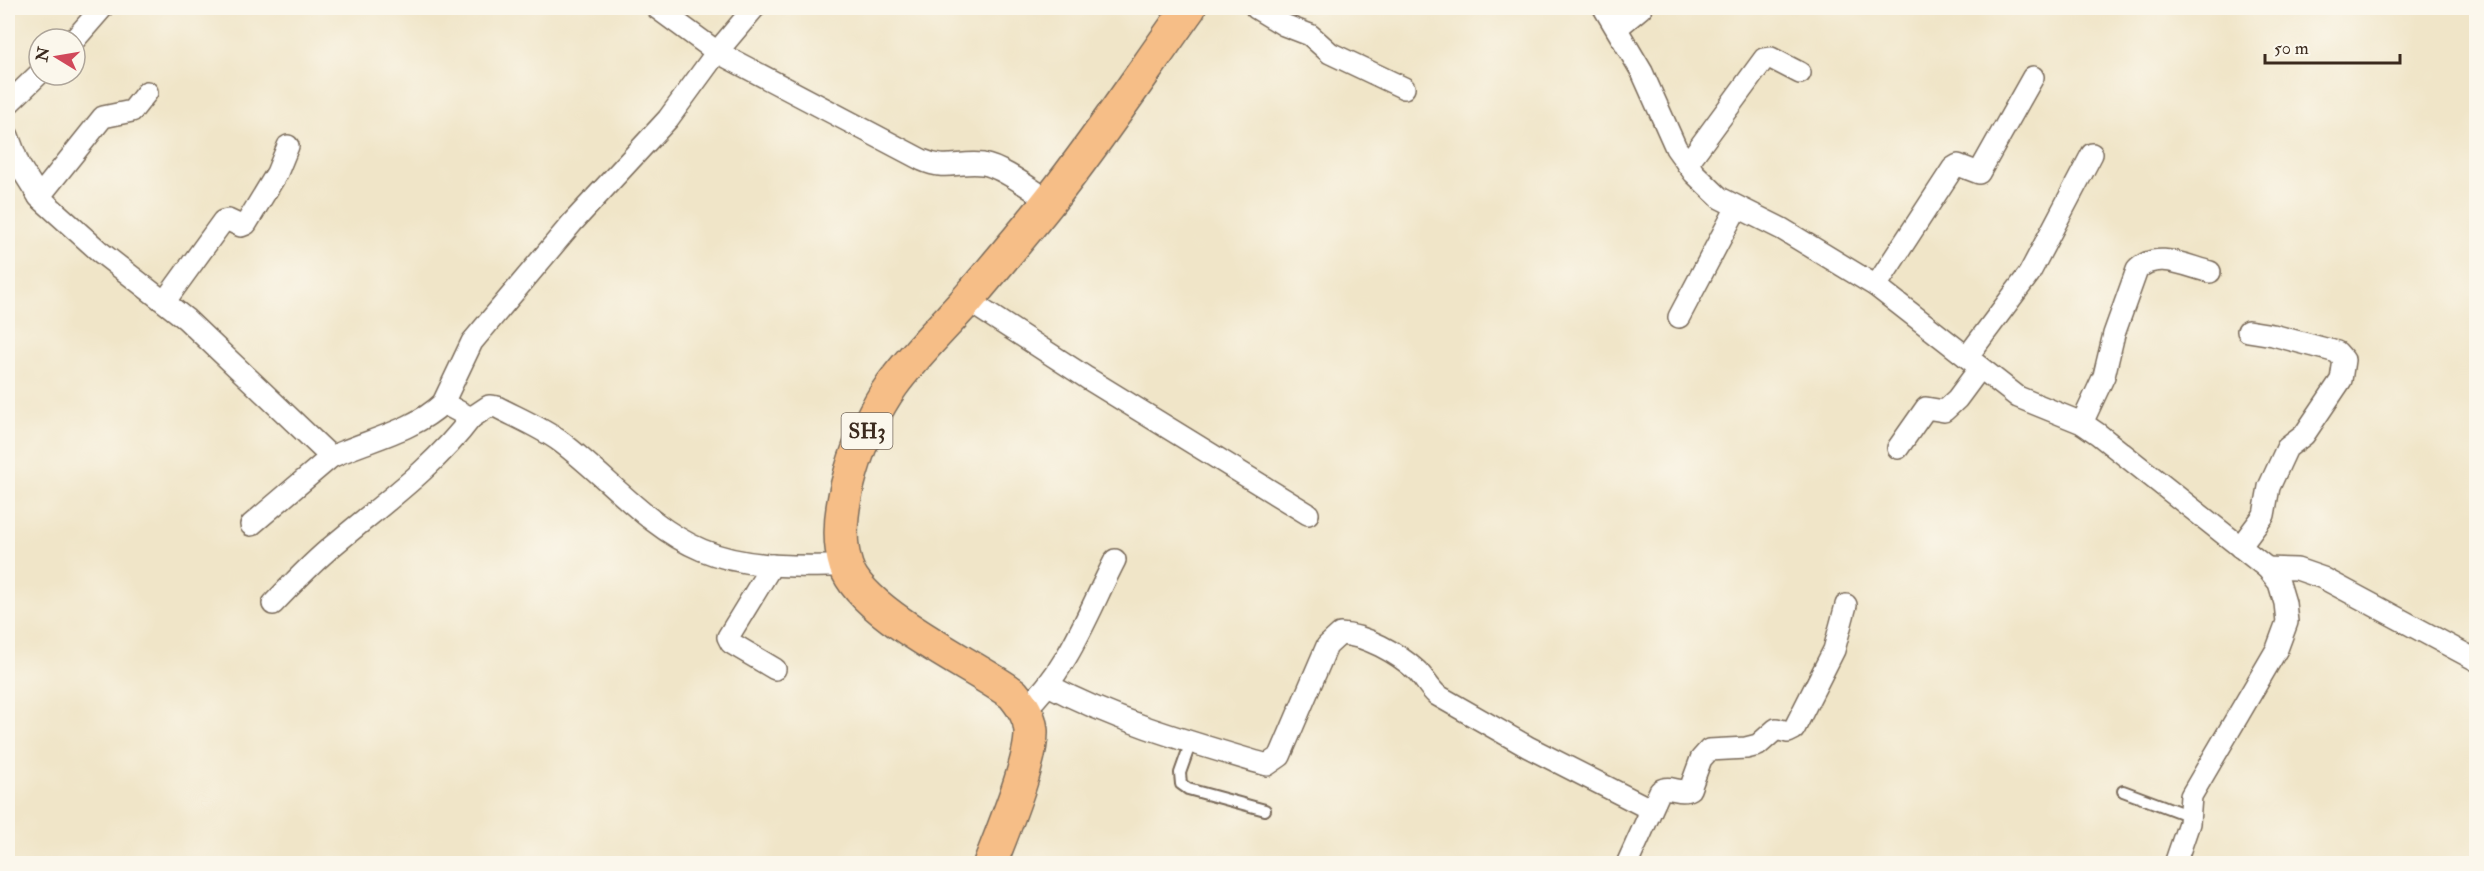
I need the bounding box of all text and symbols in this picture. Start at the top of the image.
north arrow [27,27,87,87]
scale bar [2265,27,2400,65]
text: 50 m [2274,37,2309,60]
text: N [32,45,55,64]
road number: SH3 [842,413,892,449]

